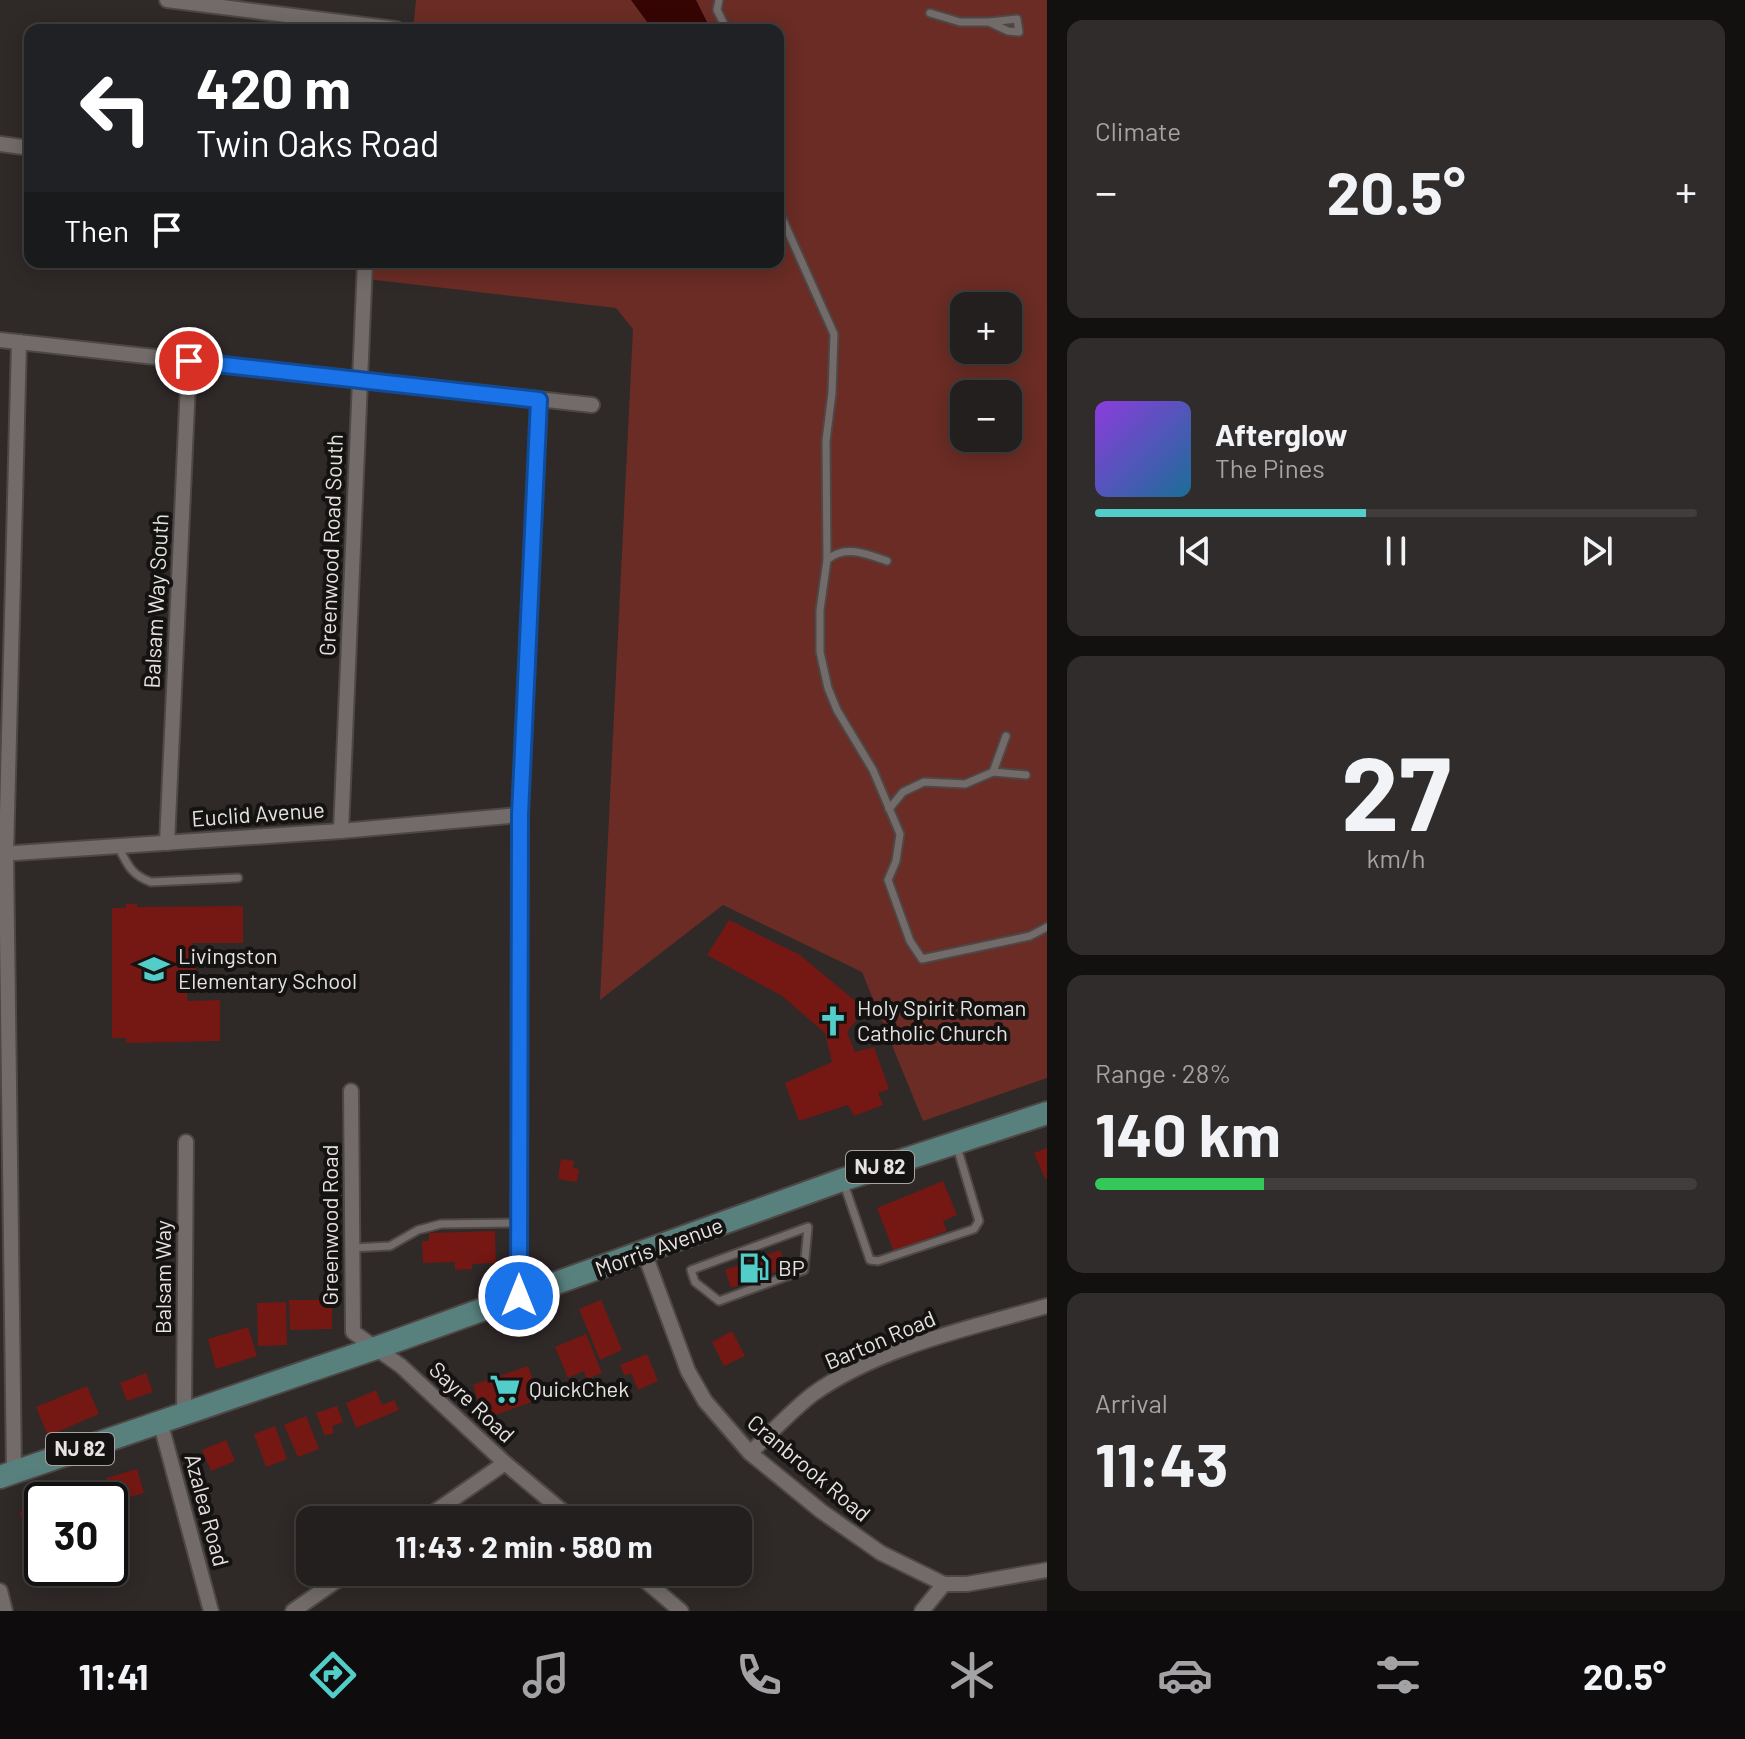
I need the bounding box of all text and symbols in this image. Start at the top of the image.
text: 420 m [196,53,351,120]
icon: left [64,56,168,160]
text: Climate [1095,115,1181,146]
text: Twin Oaks Road [196,121,440,164]
text: 20.5° [1327,155,1465,227]
text: − [1095,164,1117,217]
text: + [1675,164,1697,217]
icon: arrive [145,208,189,252]
text: Then [64,212,129,248]
map controls [950,292,1022,452]
button: + [950,292,1022,364]
pin [155,327,223,395]
icon: arrive [167,339,211,383]
button: − [950,380,1022,452]
text: Afterglow [1215,416,1348,452]
street label: Greenwood Road South [313,434,347,656]
text: The Pines [1215,452,1325,483]
street label: Balsam Way South [137,513,173,689]
icon: previous [1173,529,1217,573]
icon: pause [1374,529,1418,573]
icon: next [1575,529,1619,573]
text: 27 [1341,727,1451,852]
street label: Euclid Avenue [190,795,325,831]
text: km/h [1367,842,1425,873]
place label: Livingston Elementary School [178,942,357,993]
school or university icon: Livingston Elementary School [137,952,171,986]
place label: Holy Spirit Roman Catholic Church [857,994,1026,1045]
church icon: Holy Spirit Roman Catholic Church [816,1004,850,1038]
text: Range · 28% [1095,1057,1231,1088]
text: 140 km [1095,1097,1281,1169]
street label: Greenwood Road [316,1144,342,1306]
road number: NJ 82 [846,1151,914,1183]
street label: Morris Avenue [591,1211,726,1281]
street label: Balsam Way [149,1220,175,1334]
fuel station icon: BP [737,1251,771,1285]
position arrow [477,1254,561,1338]
place label: BP [778,1254,805,1280]
street label: Barton Road [820,1304,939,1374]
street label: Sayre Road [425,1355,521,1447]
supermarket icon: QuickChek [488,1372,522,1406]
place label: QuickChek [529,1375,629,1401]
text: Arrival [1095,1387,1168,1418]
street label: Cranbrook Road [743,1408,876,1526]
text: 11:43 [1095,1427,1228,1499]
road number: NJ 82 [46,1433,114,1465]
street label: Azalea Road [180,1451,235,1569]
speed limit sign: 30 [24,1482,128,1586]
text: 11:43 · 2 min · 580 m [395,1528,653,1564]
icon: directions [305,1647,361,1703]
icon: music [518,1647,574,1703]
icon: phone [731,1647,787,1703]
icon: climate [944,1647,1000,1703]
icon: car [1157,1647,1213,1703]
icon: filters [1370,1647,1426,1703]
text: 11:41 [78,1654,148,1697]
text: 20.5° [1583,1654,1666,1697]

